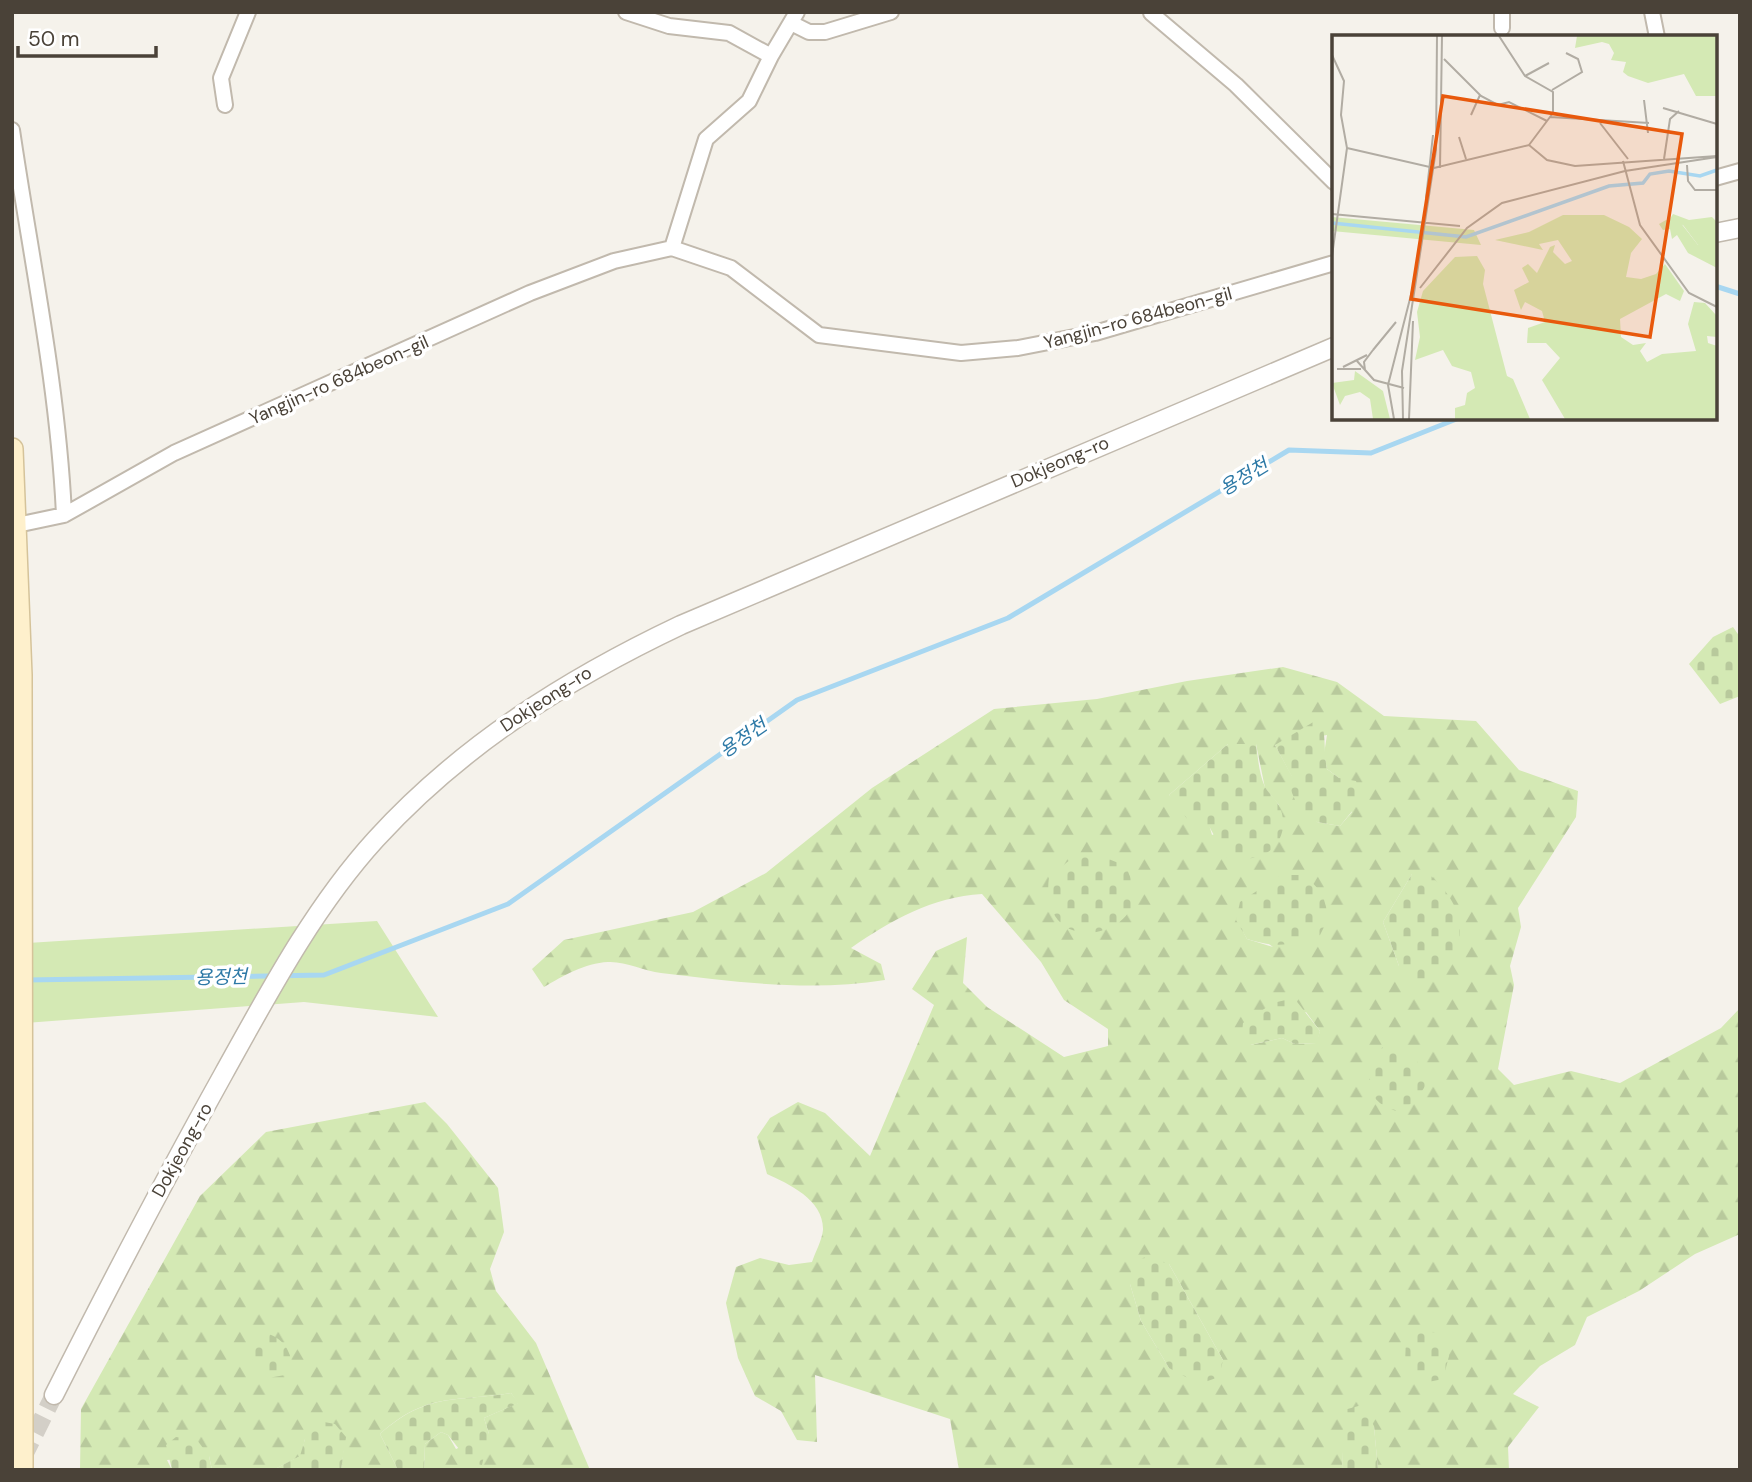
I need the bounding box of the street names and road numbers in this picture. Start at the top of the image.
street label: Yangjin-ro 684beon-gil [1041,281,1235,355]
street label: Yangjin-ro 684beon-gil [246,330,432,430]
street label: Dokjeong-ro [1007,431,1113,493]
street label: Dokjeong-ro [496,660,596,738]
street label: Dokjeong-ro [146,1098,218,1202]

